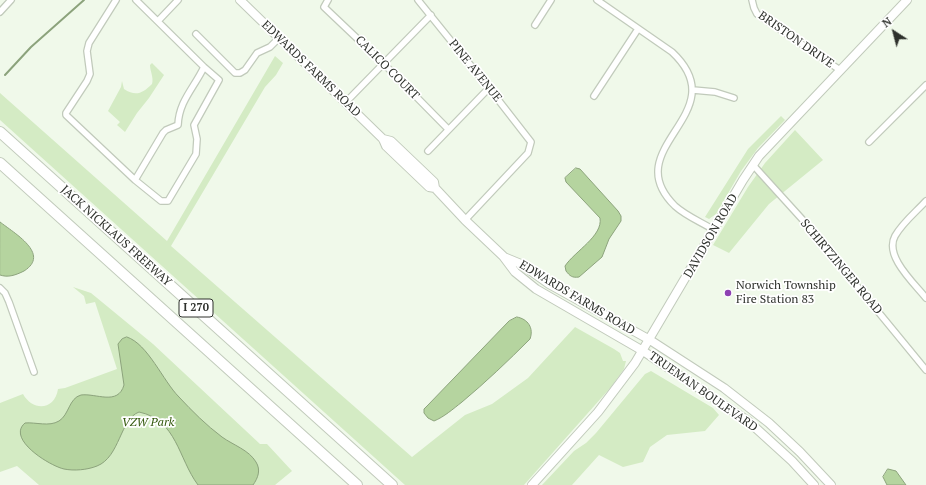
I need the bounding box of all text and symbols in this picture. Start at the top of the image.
street label: BRISTON DRIVE [755,9,837,71]
north arrow [874,12,914,52]
text: N [879,14,894,30]
street label: EDWARDS FARMS ROAD [258,18,364,120]
street label: CALICO COURT [352,33,422,103]
street label: PINE AVENUE [445,37,505,105]
street label: JACK NICKLAUS FREEWAY [58,183,174,289]
street label: DAVIDSON ROAD [681,191,741,281]
street label: SCHIRTZINGER ROAD [797,217,885,317]
street label: EDWARDS FARMS ROAD [517,258,637,338]
place label: Norwich Township Fire Station 83 [736,279,836,307]
marker: Norwich Township Fire Station 83 [723,288,733,298]
road number: I 270 [179,299,213,317]
street label: TRUEMAN BOULEVARD [646,349,760,435]
park label: VZW Park [122,416,174,430]

